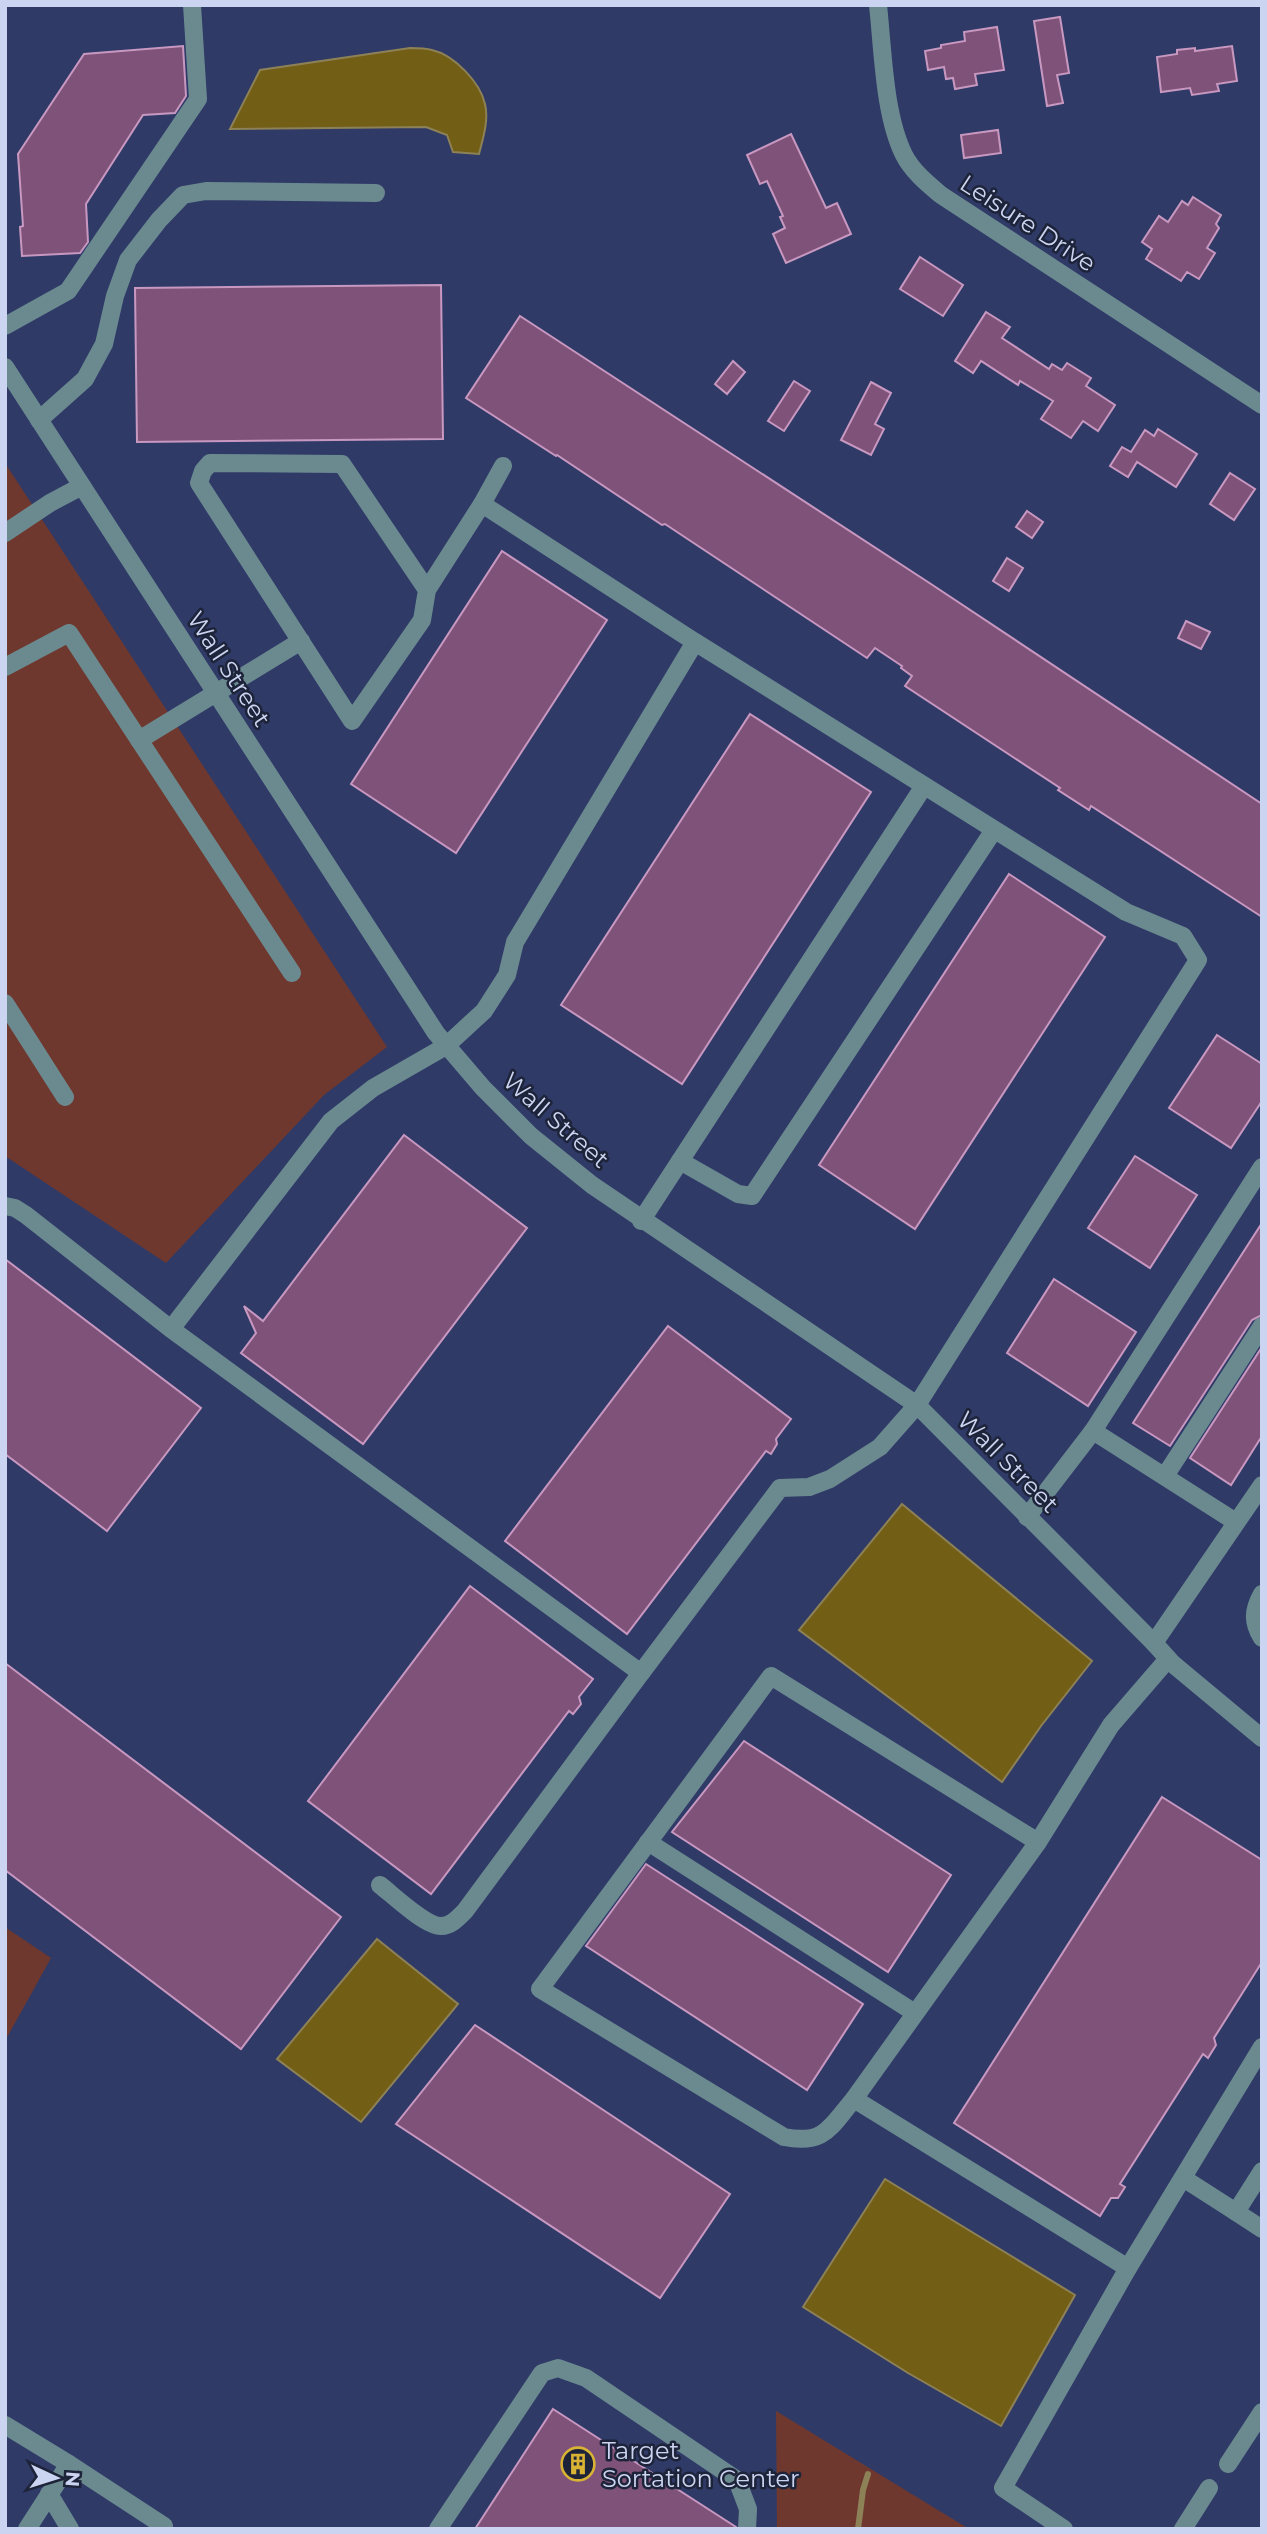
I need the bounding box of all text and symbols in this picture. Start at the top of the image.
street label: Leisure Drive [955,168,1101,278]
street label: Wall Street [181,606,277,732]
street label: Wall Street [497,1066,615,1174]
street label: Wall Street [951,1405,1065,1519]
place label: Target Sortation Center [602,2436,800,2493]
north arrow [21,2443,91,2513]
building icon: Target Sortation Center [559,2445,597,2483]
text: N [60,2471,84,2488]

